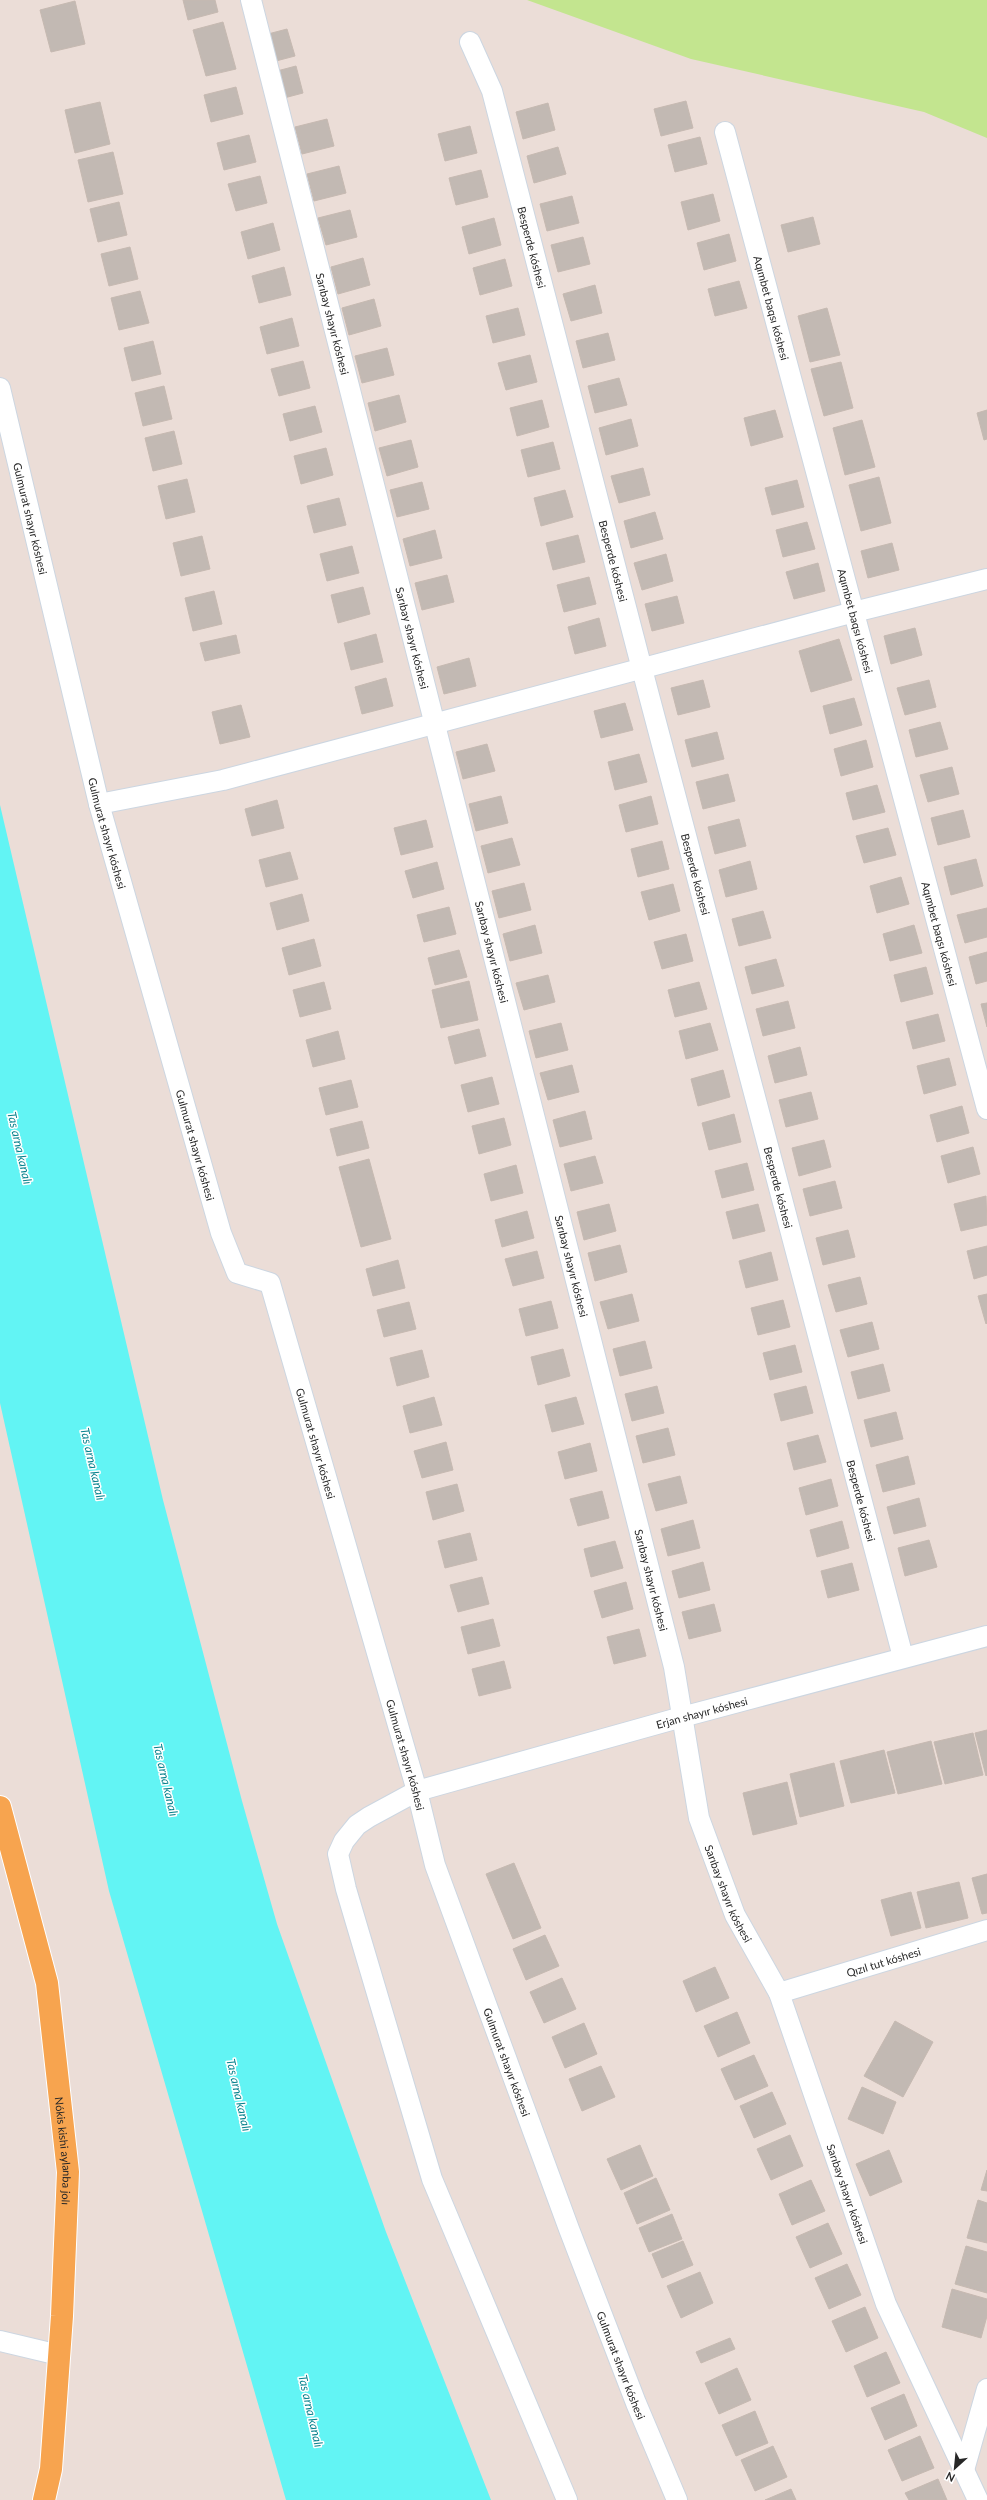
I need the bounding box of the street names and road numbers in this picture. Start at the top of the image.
street label: Besperde kóshesi [516,205,549,290]
street label: Aqımbet baqsı kóshesi [752,254,792,362]
street label: Sarıbay shayır kóshesi [314,271,352,376]
street label: Gulmurat shayır kóshesi [11,461,51,576]
street label: Besperde kóshesi [597,519,631,603]
street label: Aqımbet baqsı kóshesi [836,567,876,675]
street label: Sarıbay shayır kóshesi [394,585,432,690]
street label: Gulmurat shayır kóshesi [86,776,129,891]
street label: Besperde kóshesi [679,832,713,917]
street label: Aqımbet baqsı kóshesi [920,880,960,988]
street label: Sarıbay shayır kóshesi [473,900,512,1004]
street label: Gulmurat shayır kóshesi [174,1088,218,1202]
street label: Besperde kóshesi [762,1145,796,1230]
street label: Sarıbay shayır kóshesi [553,1214,591,1319]
street label: Gulmurat shayır kóshesi [294,1386,339,1501]
street label: Besperde kóshesi [845,1458,879,1543]
street label: Sarıbay shayır kóshesi [633,1528,671,1633]
street label: Erjan shayır kóshesi [654,1693,749,1730]
street label: Gulmurat shayır kóshesi [384,1697,428,1812]
street label: Sarıbay shayır kóshesi [703,1843,756,1945]
street label: Qızıl tut kóshesi [845,1944,922,1979]
street label: Gulmurat shayır kóshesi [482,2006,534,2118]
street label: Nókis kishi aylanba jolı [53,2096,75,2205]
street label: Sarıbay shayır kóshesi [825,2142,871,2245]
street label: Gulmurat shayır kóshesi [595,2309,649,2421]

